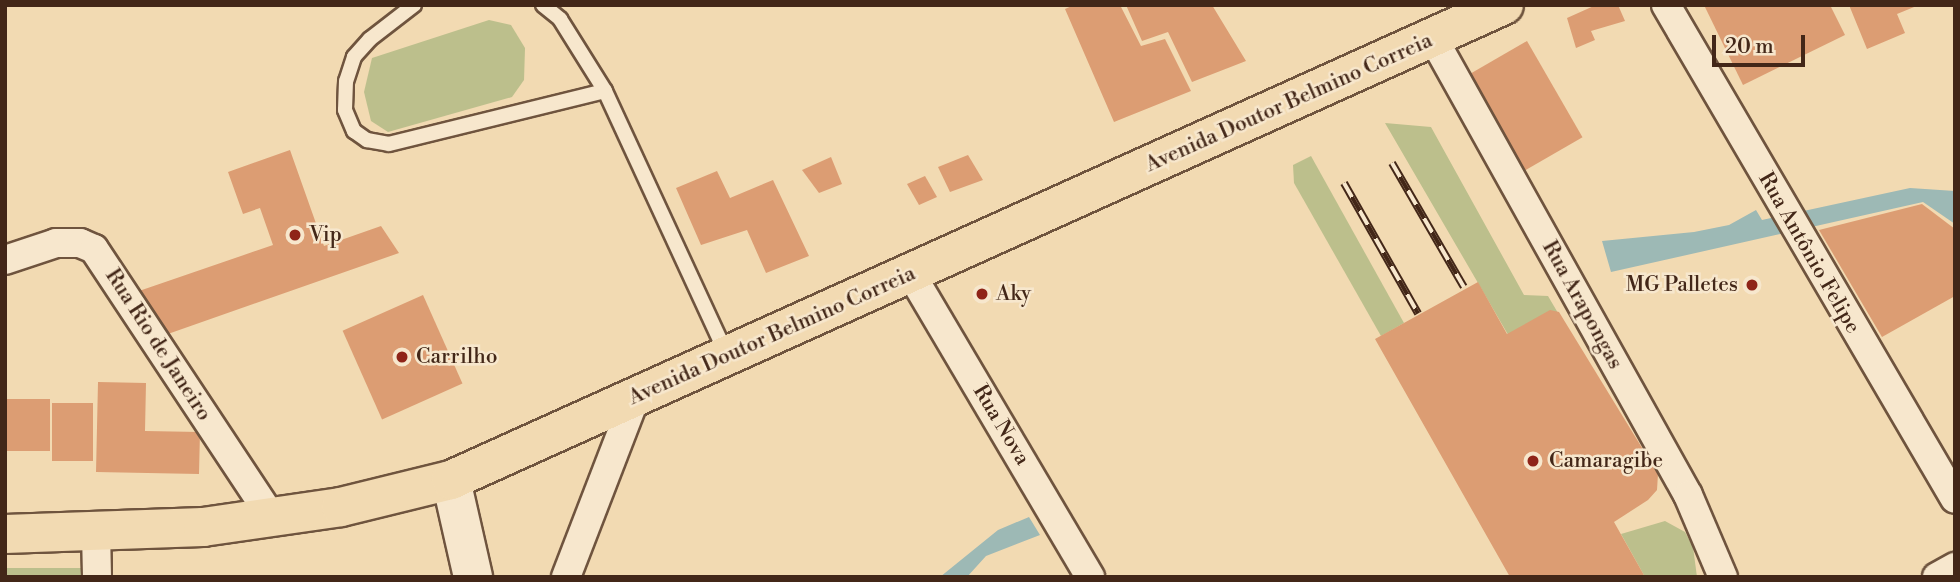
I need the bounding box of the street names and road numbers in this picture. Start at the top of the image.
street label: Avenida Doutor Belmino Correia [1142,28,1436,178]
street label: Rua Antônio Felipe [1753,168,1865,338]
street label: Rua Arapongas [1536,237,1628,373]
street label: Avenida Doutor Belmino Correia [625,261,919,411]
street label: Rua Rio de Janeiro [99,264,217,426]
street label: Rua Nova [967,380,1035,470]

